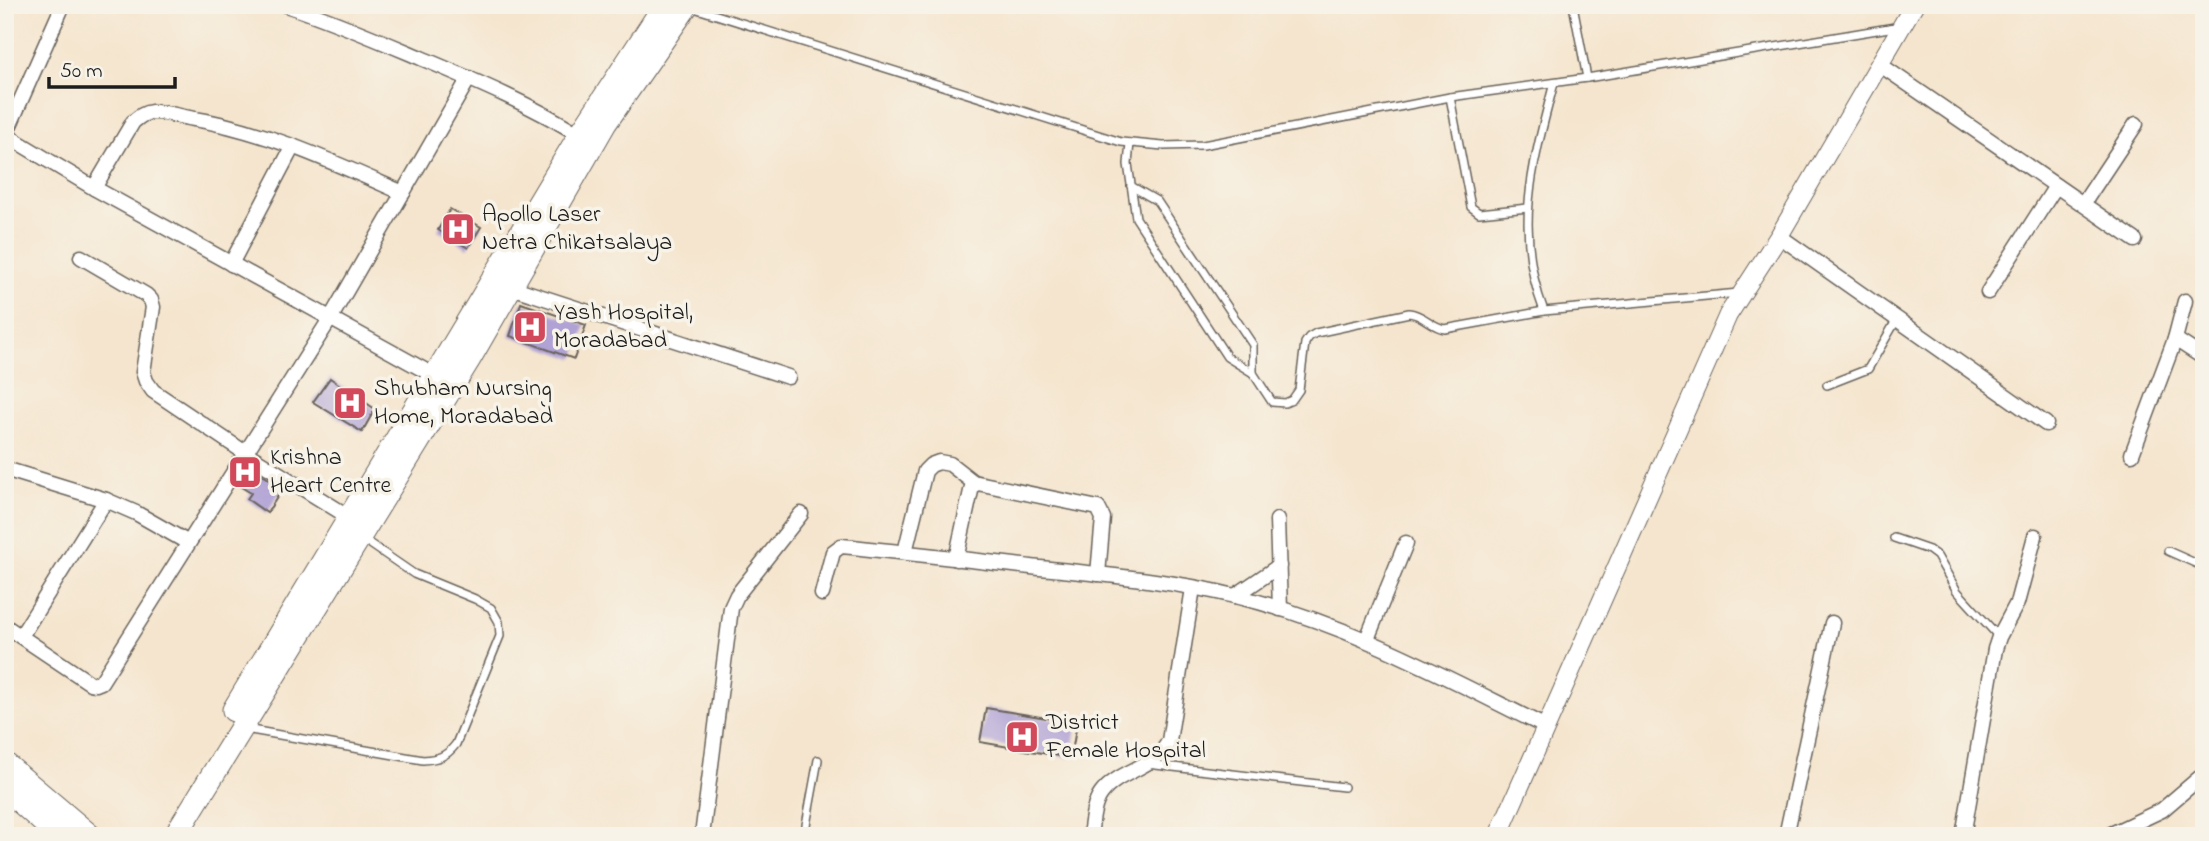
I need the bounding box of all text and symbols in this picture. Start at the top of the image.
scale bar [49,46,175,90]
text: 50 m [60,57,103,87]
place label: Apollo Laser Netra Chikatsalaya [482,198,672,262]
hospital icon: Apollo Laser Netra Chikatsalaya [439,210,477,248]
place label: Yash Hospital, Moradabad [554,296,693,359]
hospital icon: Yash Hospital, Moradabad [511,308,549,346]
place label: Shubham Nursing Home, Moradabad [374,372,553,435]
hospital icon: Shubham Nursing Home, Moradabad [331,384,369,422]
place label: Krishna Heart Centre [270,441,391,504]
hospital icon: Krishna Heart Centre [226,453,264,491]
place label: District Female Hospital [1045,706,1206,769]
hospital icon: District Female Hospital [1003,718,1041,756]

